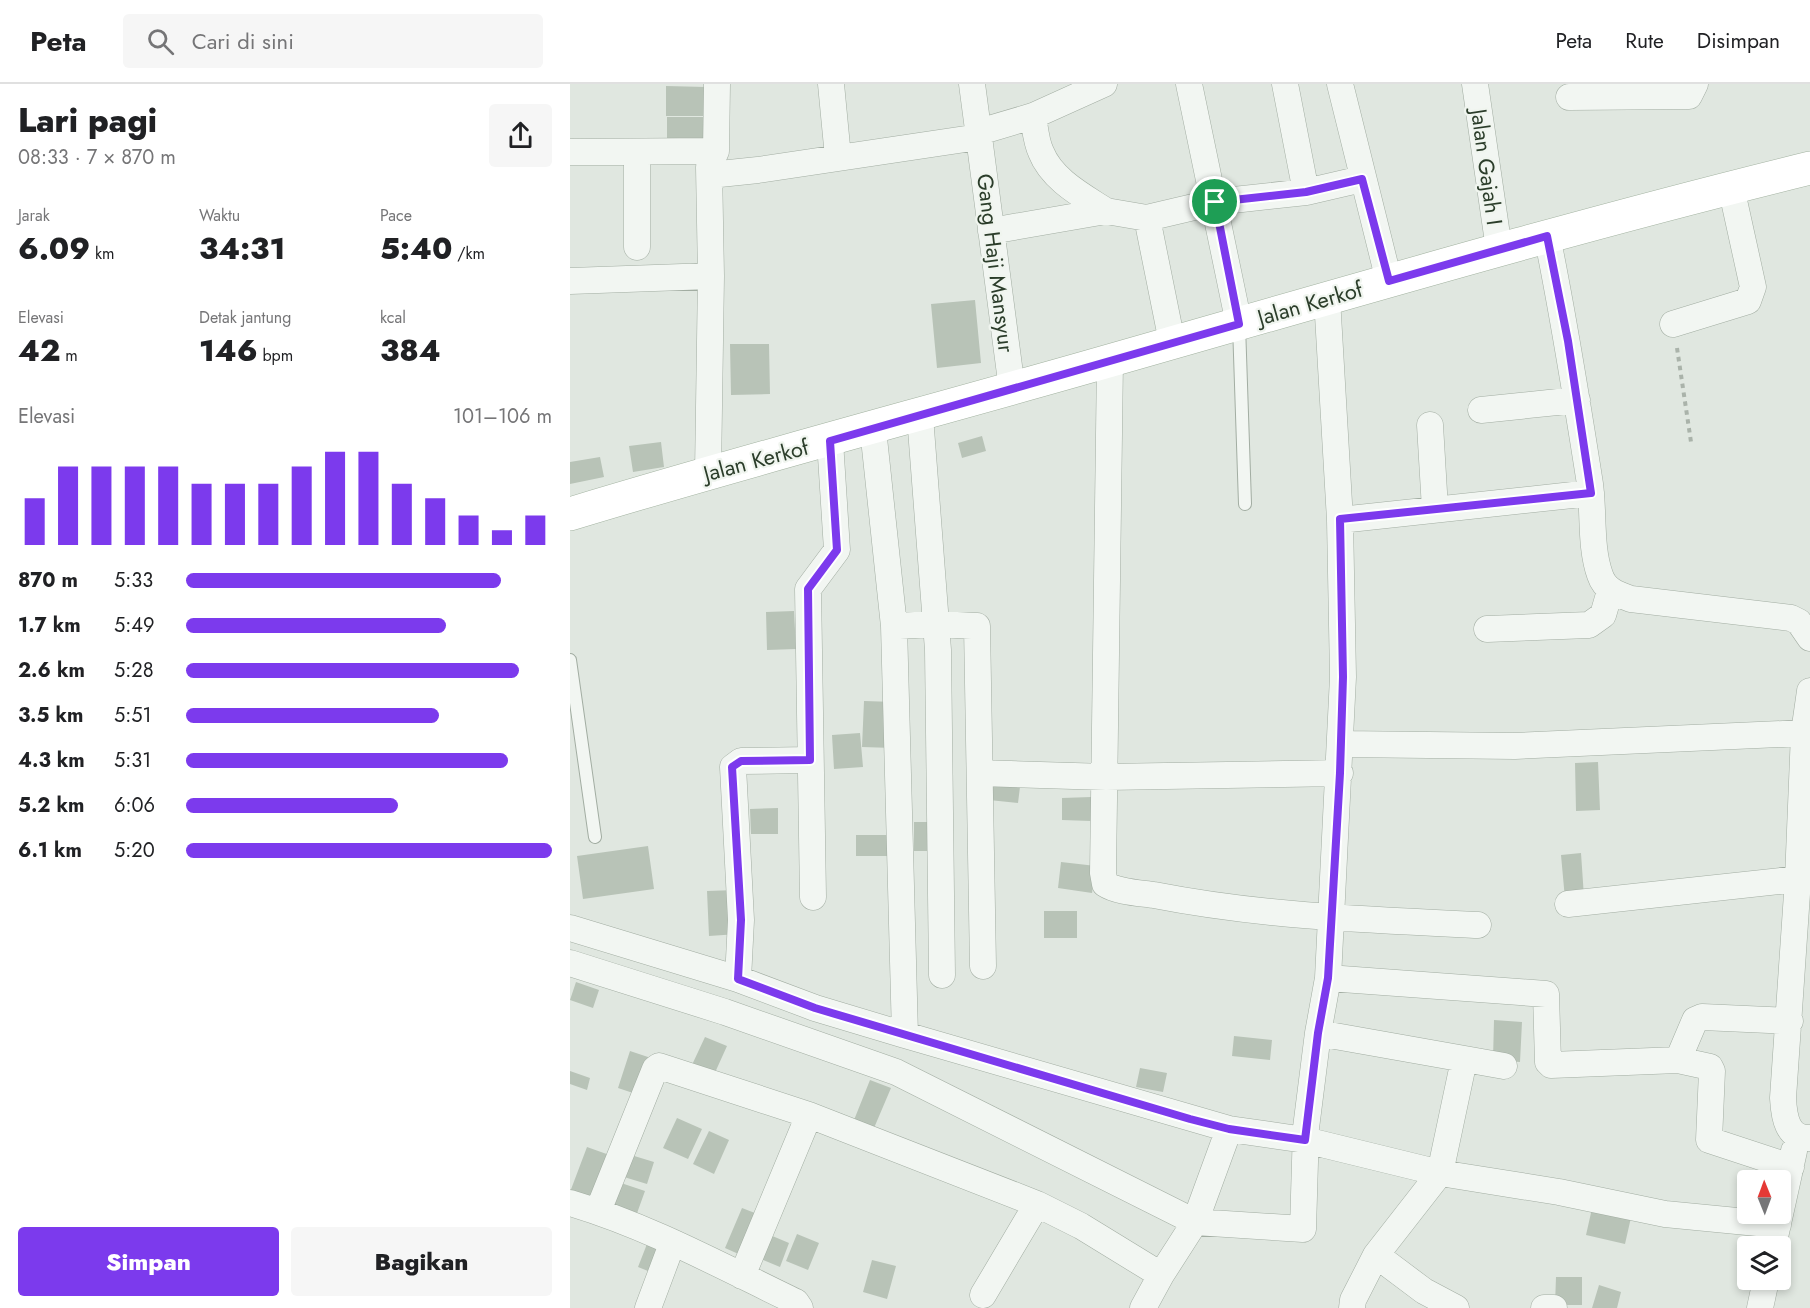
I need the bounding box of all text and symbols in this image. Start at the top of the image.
search box [123,14,543,68]
text: Peta [30,21,87,62]
icon: search [144,25,177,58]
text: Cari di sini [192,25,294,57]
text: Peta [1555,26,1592,56]
text: Rute [1625,26,1664,56]
text: Disimpan [1697,26,1780,56]
text: Lari pagi [18,97,157,144]
button: share [489,104,552,167]
street label: Jalan Gajah I [1463,104,1511,227]
text: 08:33 · 7 × 870 m [18,143,176,172]
street label: Gang Haji Mansyur [969,172,1023,355]
pin [1189,176,1240,227]
icon: arrive [1198,185,1231,218]
text: Jarak [18,204,50,227]
text: Waktu [199,204,240,227]
text: Pace [380,204,412,227]
text: 6.09 [18,227,90,270]
text: 34:31 [199,227,285,270]
text: 5:40 [380,227,452,270]
text: km [90,242,114,265]
text: /km [452,242,485,265]
street label: Jalan Kerkof [1251,273,1367,334]
text: Elevasi [18,306,64,329]
text: Detak jantung [199,306,291,329]
text: kcal [380,306,406,329]
text: 42 [18,329,60,372]
text: 146 [199,329,258,372]
text: 384 [380,329,441,372]
text: m [60,344,78,367]
text: bpm [258,344,293,367]
text: Elevasi [18,402,75,431]
text: 101–106 m [453,402,552,431]
street label: Jalan Kerkof [697,430,813,490]
text: 870 m [18,566,78,595]
text: 5:33 [114,566,153,595]
text: 1.7 km [18,611,81,640]
text: 5:49 [114,611,154,640]
text: 2.6 km [18,656,85,685]
text: 5:28 [114,656,154,685]
text: 3.5 km [18,701,83,730]
text: 5:51 [114,701,152,730]
text: 4.3 km [18,746,85,775]
text: 5:31 [114,746,151,775]
text: 5.2 km [18,791,84,820]
text: 6:06 [114,791,155,820]
text: 6.1 km [18,836,82,865]
text: 5:20 [114,836,155,865]
north arrow [1737,1170,1791,1224]
map controls [1737,1170,1791,1290]
button: Simpan [18,1227,279,1296]
button: Bagikan [291,1227,552,1296]
button: layers [1737,1236,1791,1290]

